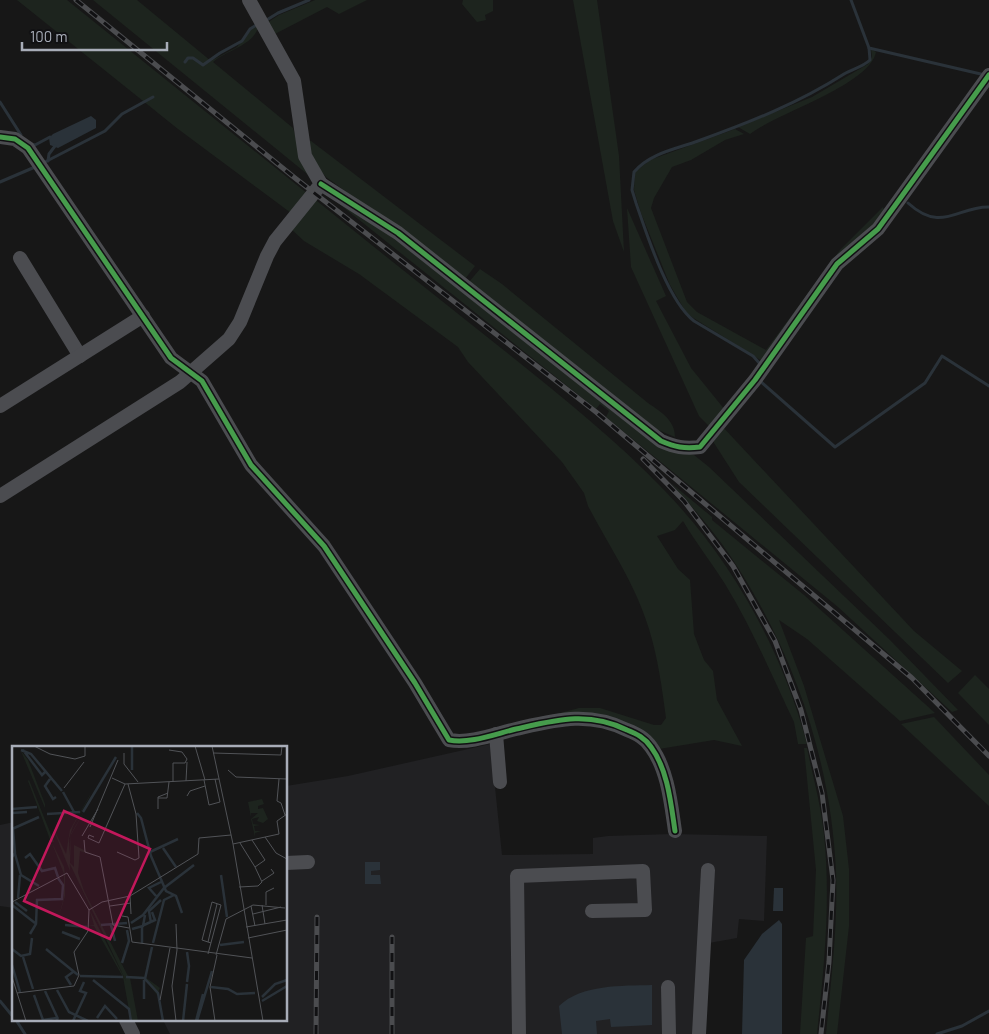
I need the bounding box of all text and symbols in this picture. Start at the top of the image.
scale bar [22,20,168,52]
text: 100 m [30,27,68,45]
inset map [12,746,288,1022]

